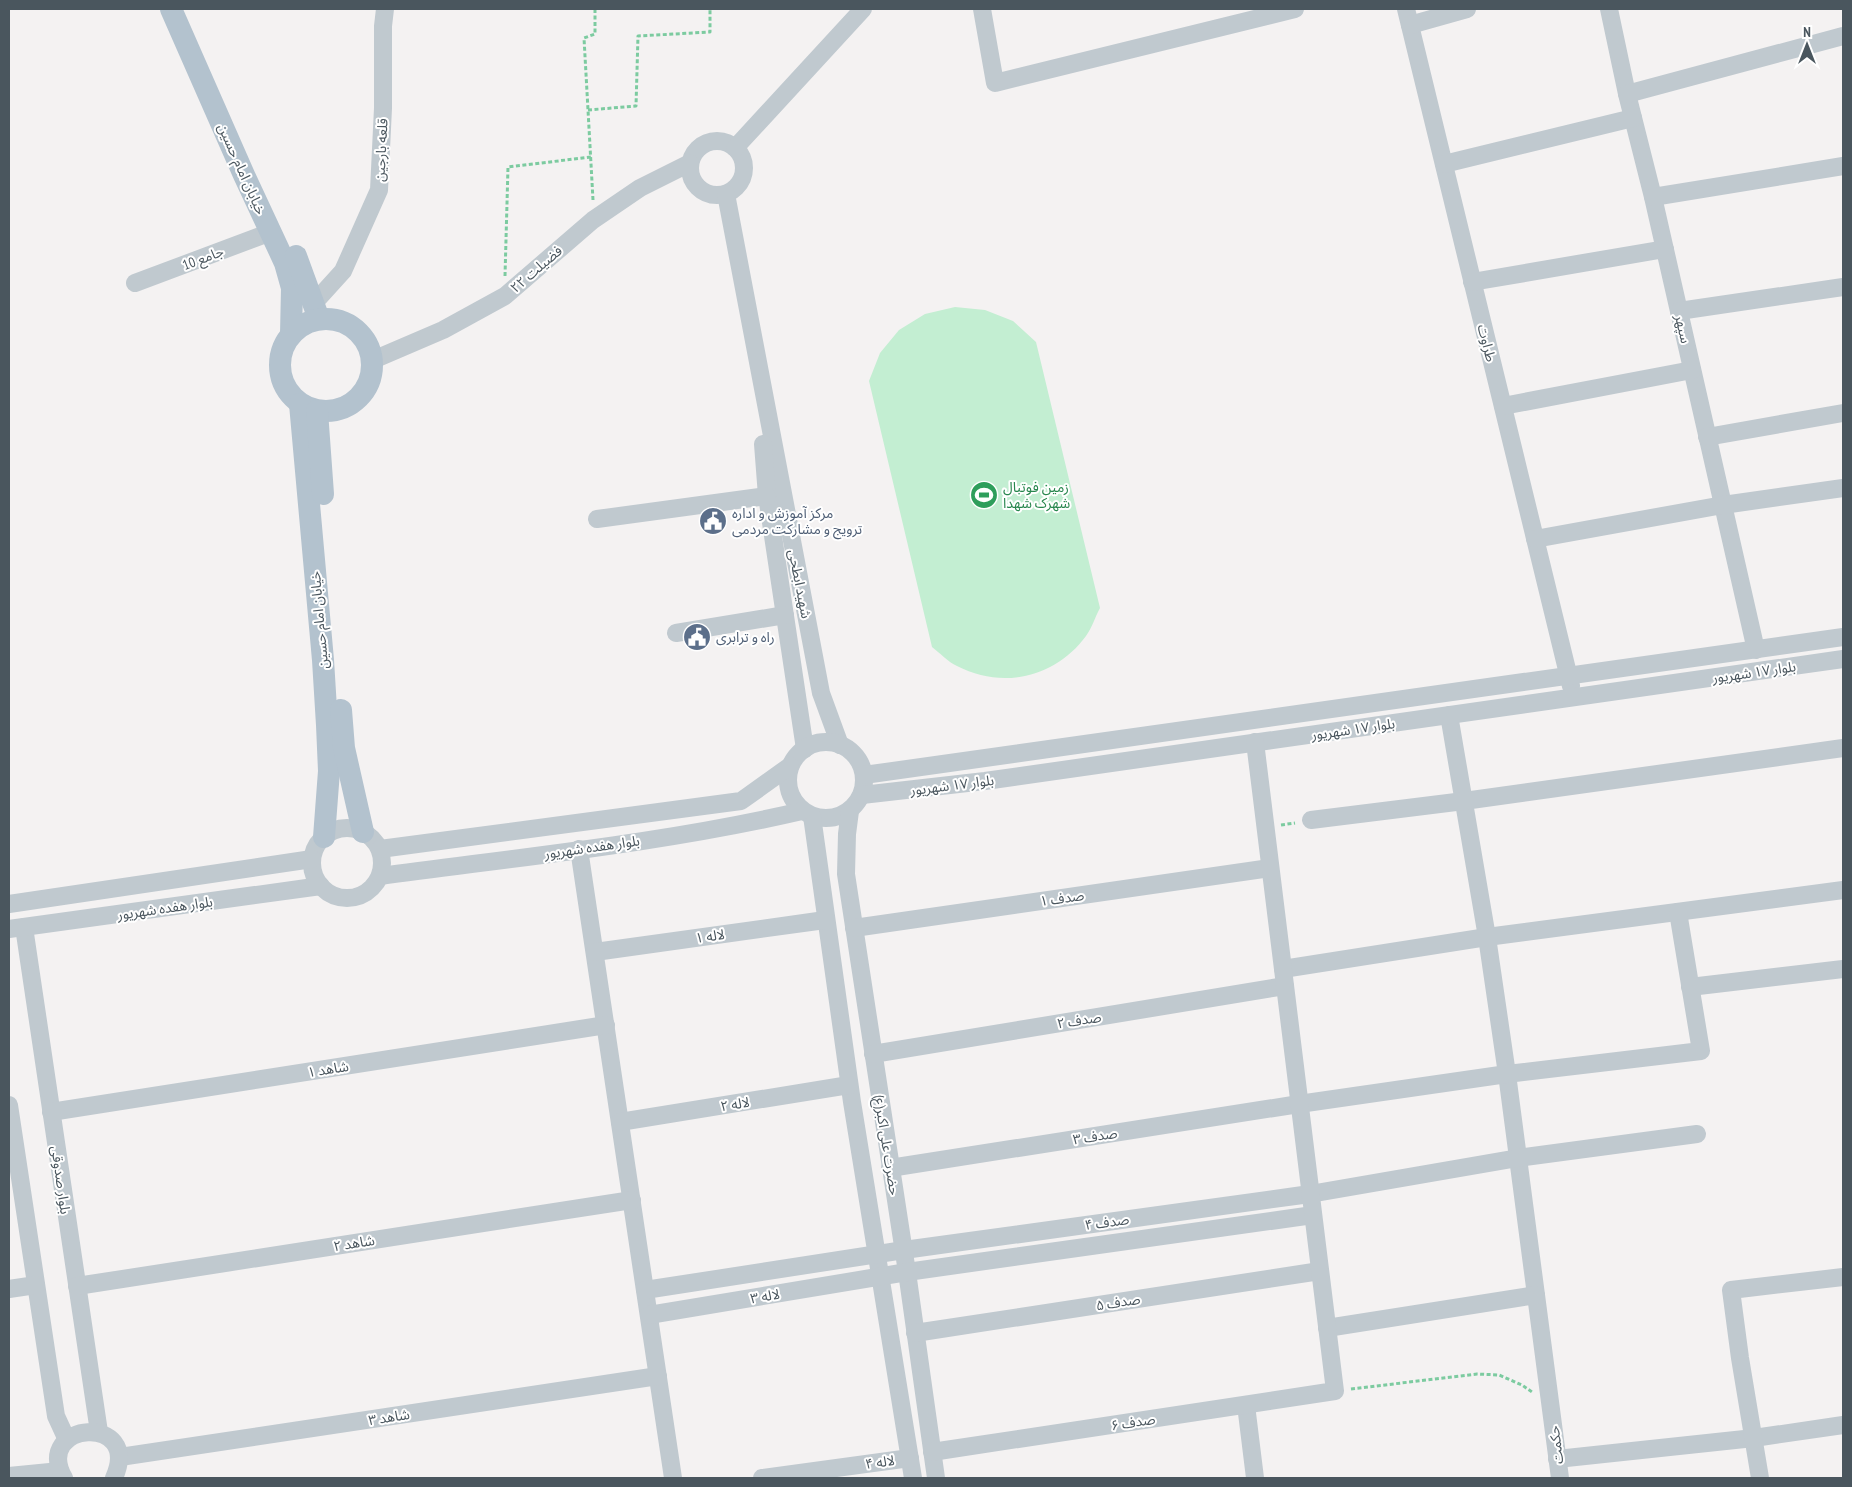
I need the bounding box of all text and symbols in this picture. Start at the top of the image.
north arrow [1782,20,1832,70]
text: N [1803,23,1811,41]
street label: قلعه بارجین [370,118,392,182]
street label: خیابان امام حسین [212,121,270,218]
street label: فضیلت ۲۲ [506,241,566,297]
street label: جامع 10 [180,242,227,276]
street label: سپهر [1670,312,1695,345]
street label: طراوت [1474,322,1500,364]
place label: زمین فوتبال شهرک شهدا [1003,478,1070,512]
sports icon: زمین فوتبال شهرک شهدا [969,480,999,510]
place label: مرکز آموزش و اداره ترویج و مشارکت مردمی [732,504,862,540]
public building icon: مرکز آموزش و اداره ترویج و مشارکت مردمی [698,506,728,536]
street label: شهید ابطحی [784,548,816,620]
street label: خیابان امام حسین [306,570,334,670]
public building icon: راه و ترابری [682,622,712,652]
place label: راه و ترابری [716,628,775,646]
street label: بلوار ۱۷ شهریور [1710,657,1797,687]
street label: بلوار ۱۷ شهریور [1309,714,1396,744]
street label: بلوار ۱۷ شهریور [908,771,995,799]
street label: بلوار هفده شهریور [542,831,641,863]
street label: صدف ۱ [1039,886,1086,910]
street label: بلوار هفده شهریور [115,892,214,924]
street label: لاله ۱ [694,925,726,947]
street label: صدف ۲ [1055,1008,1103,1032]
street label: شاهد ۱ [306,1057,350,1081]
street label: لاله ۲ [719,1093,751,1115]
street label: حضرت علی اکبر(ع) [868,1093,904,1197]
street label: صدف ۳ [1071,1124,1119,1148]
street label: بلوار صدوقی [47,1145,75,1216]
street label: صدف ۴ [1084,1210,1131,1234]
street label: شاهد ۲ [332,1231,376,1255]
street label: لاله ۳ [749,1285,781,1307]
street label: صدف ۵ [1094,1290,1142,1314]
street label: شاهد ۳ [367,1405,411,1429]
street label: صدف ۶ [1109,1410,1157,1434]
street label: حکمت [1545,1425,1567,1465]
street label: لاله ۴ [864,1451,896,1473]

